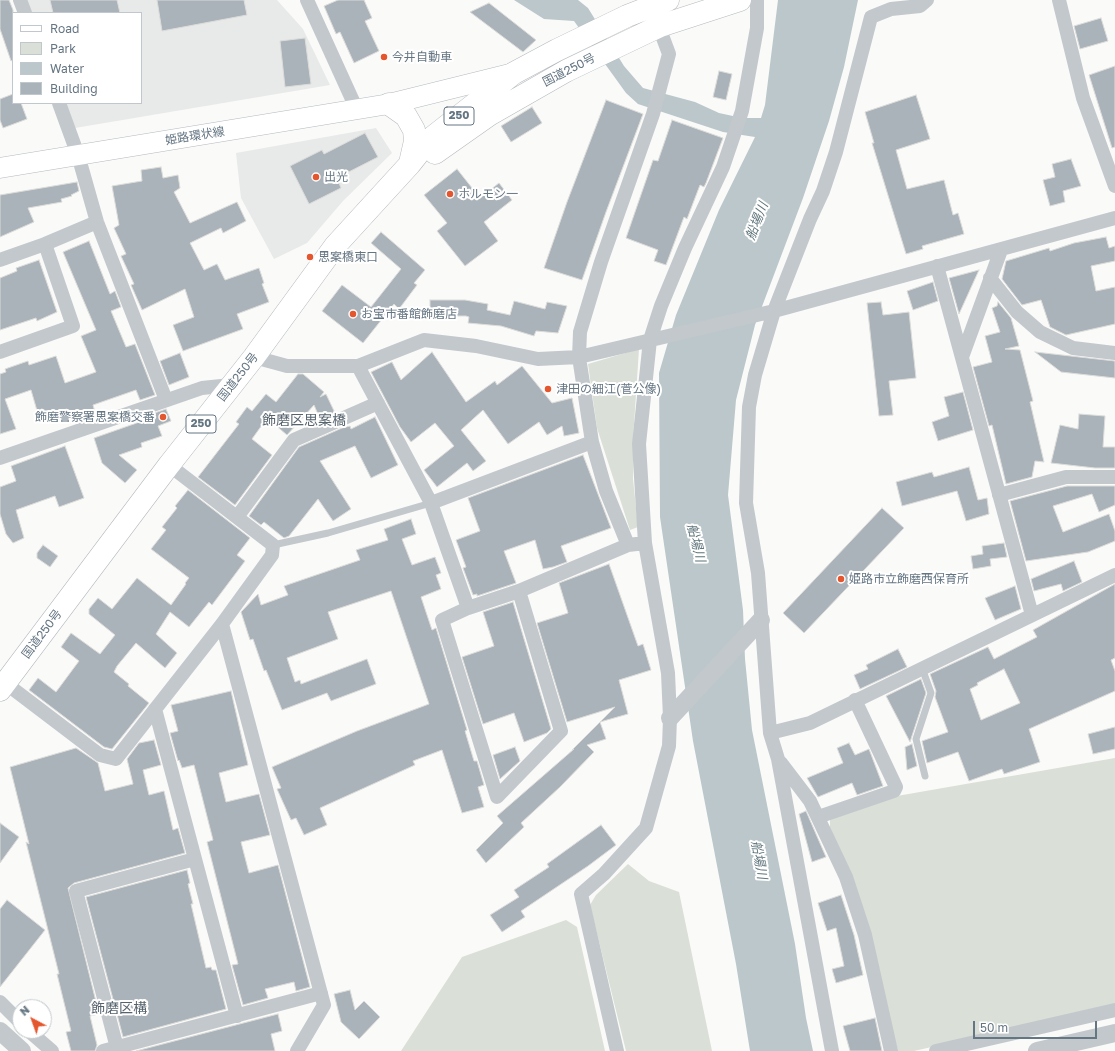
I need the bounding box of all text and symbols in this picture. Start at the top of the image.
legend [12,12,142,104]
text: Road [50,21,79,36]
text: Park [50,41,76,56]
place label: 今井自動車 [392,50,452,64]
street label: 国道250号 [540,51,598,89]
marker: 今井自動車 [379,52,389,62]
text: Water [50,61,84,76]
text: Building [50,81,98,96]
road number: 250 [444,107,474,125]
street label: 姫路環状線 [164,124,226,148]
place label: 出光 [324,170,348,184]
marker: 出光 [311,172,321,182]
place label: ホルモン一 [458,187,518,201]
marker: ホルモン一 [445,189,455,199]
water label: 船場川 [743,200,771,242]
place label: 思案橋東口 [318,250,378,264]
marker: 思案橋東口 [305,252,315,262]
place label: お宝市番館飾磨店 [361,307,457,321]
marker: お宝市番館飾磨店 [348,309,358,319]
street label: 国道250号 [215,350,261,404]
place label: 津田の細江(菅公像) [556,382,661,396]
marker: 津田の細江(菅公像) [543,384,553,394]
place label: 飾磨警察署思案橋交番 [35,410,155,424]
marker: 飾磨警察署思案橋交番 [158,412,168,422]
district label: 飾磨区思案橋 [262,413,346,429]
road number: 250 [186,415,216,433]
water label: 船場川 [684,522,708,564]
place label: 姫路市立飾磨西保育所 [849,572,969,586]
marker: 姫路市立飾磨西保育所 [836,574,846,584]
street label: 国道250号 [19,607,65,661]
water label: 船場川 [748,839,770,881]
north arrow [12,999,52,1039]
district label: 飾磨区構 [91,1001,147,1017]
text: N [17,1003,32,1018]
scale bar [975,1013,1099,1039]
text: 50 m [980,1020,1008,1035]

